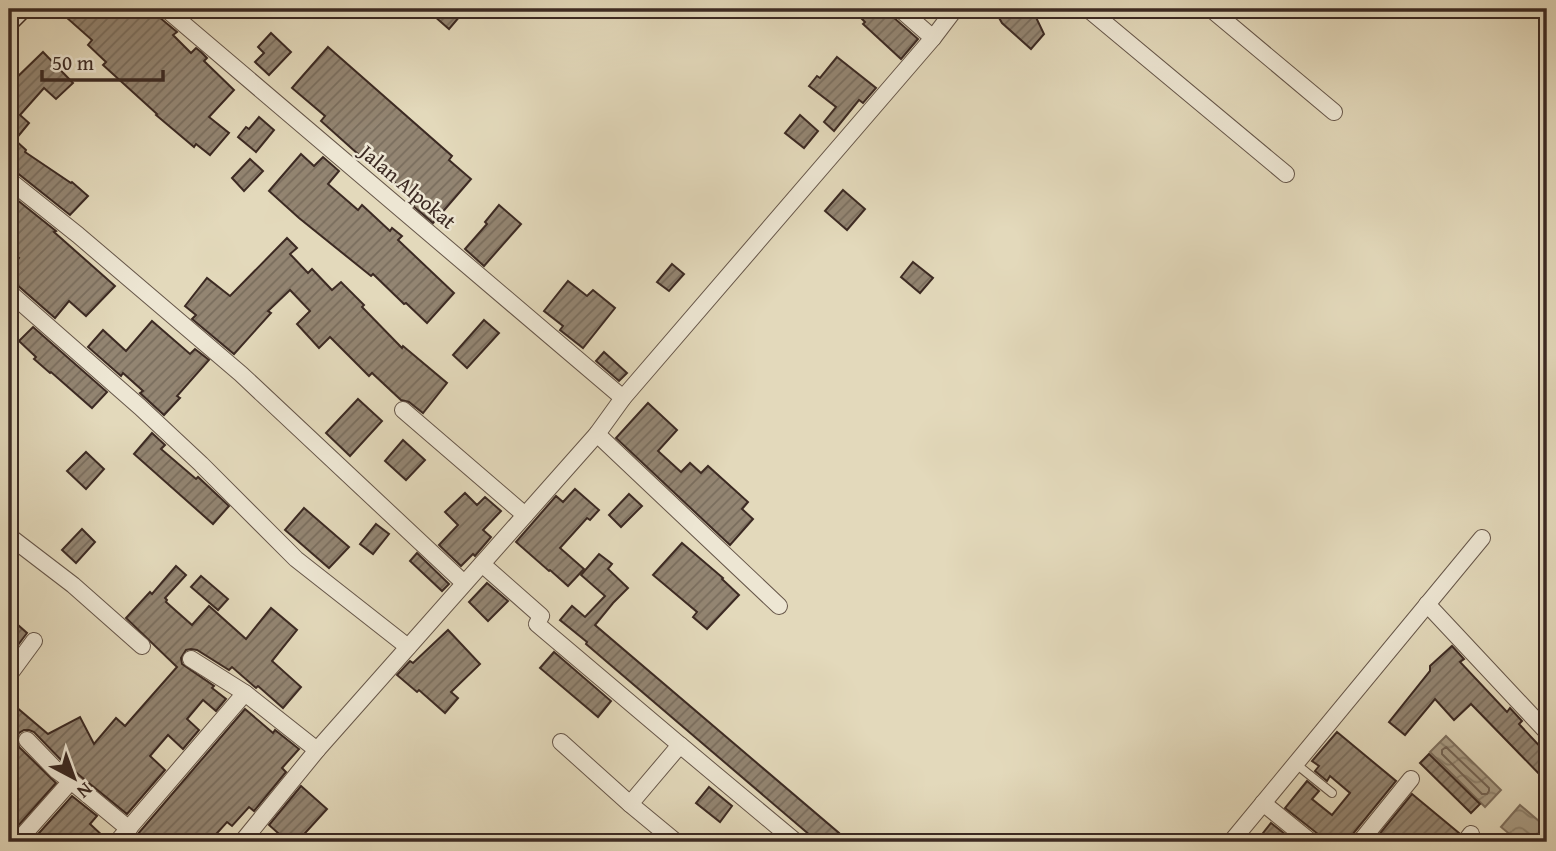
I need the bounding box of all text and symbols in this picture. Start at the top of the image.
scale bar [42,38,163,82]
text: 50 m [52,47,94,78]
street label: Jalan Alpokat [351,135,464,237]
north arrow [38,742,108,812]
text: N [71,776,99,806]

